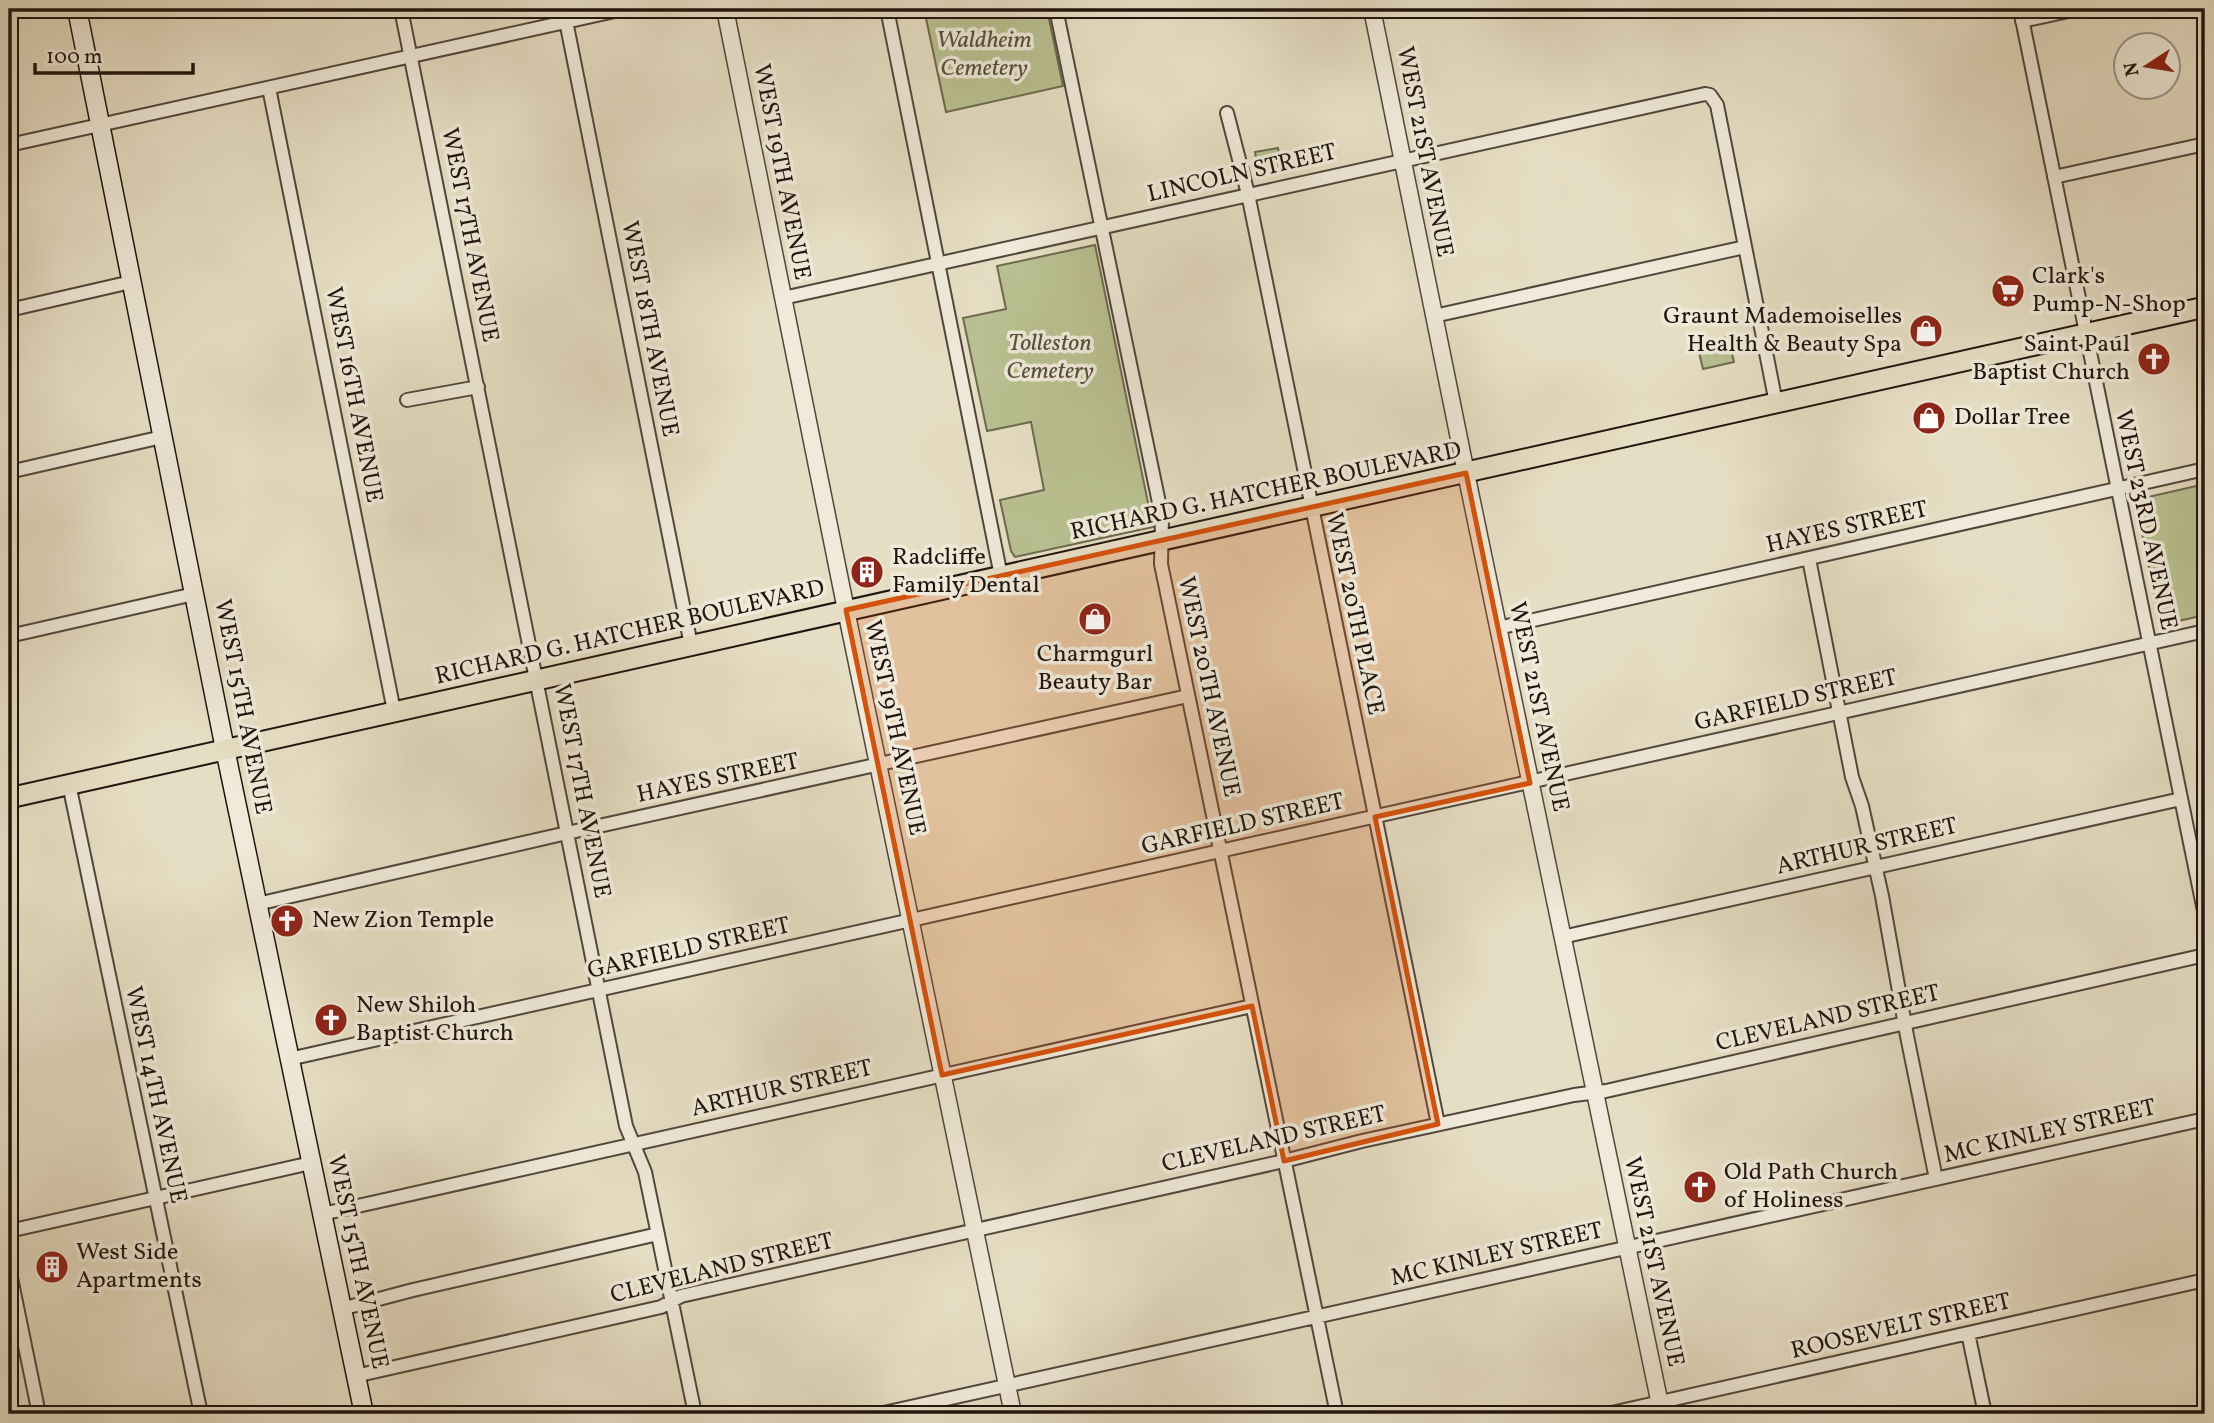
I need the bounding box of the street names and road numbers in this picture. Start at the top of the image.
street label: WEST 21ST AVENUE [1387,44,1461,260]
street label: WEST 19TH AVENUE [743,61,819,283]
street label: WEST 17TH AVENUE [432,125,506,345]
street label: LINCOLN STREET [1144,136,1340,212]
street label: WEST 18TH AVENUE [611,218,687,440]
street label: WEST 16TH AVENUE [315,284,391,506]
street label: WEST 23RD AVENUE [2105,407,2185,633]
street label: RICHARD G. HATCHER BOULEVARD [1067,434,1465,550]
street label: HAYES STREET [1763,493,1931,563]
street label: WEST 20TH PLACE [1316,510,1392,718]
street label: RICHARD G. HATCHER BOULEVARD [432,572,828,694]
street label: WEST 20TH AVENUE [1168,573,1248,801]
street label: WEST 15TH AVENUE [204,596,280,818]
street label: WEST 21ST AVENUE [1499,599,1577,815]
street label: WEST 19TH AVENUE [855,617,933,839]
street label: GARFIELD STREET [1691,661,1901,741]
street label: WEST 17TH AVENUE [544,681,618,901]
street label: HAYES STREET [634,745,802,813]
street label: GARFIELD STREET [1138,785,1348,865]
street label: ARTHUR STREET [1773,810,1961,884]
street label: GARFIELD STREET [584,909,794,989]
street label: CLEVELAND STREET [1713,977,1943,1061]
street label: WEST 14TH AVENUE [115,983,195,1207]
street label: ARTHUR STREET [688,1052,876,1126]
street label: MC KINLEY STREET [1941,1091,2159,1173]
street label: CLEVELAND STREET [1159,1098,1389,1182]
street label: WEST 15TH AVENUE [318,1152,396,1372]
street label: WEST 21ST AVENUE [1614,1154,1692,1370]
street label: MC KINLEY STREET [1388,1214,1606,1296]
street label: CLEVELAND STREET [607,1225,837,1313]
street label: ROOSEVELT STREET [1788,1285,2014,1369]

